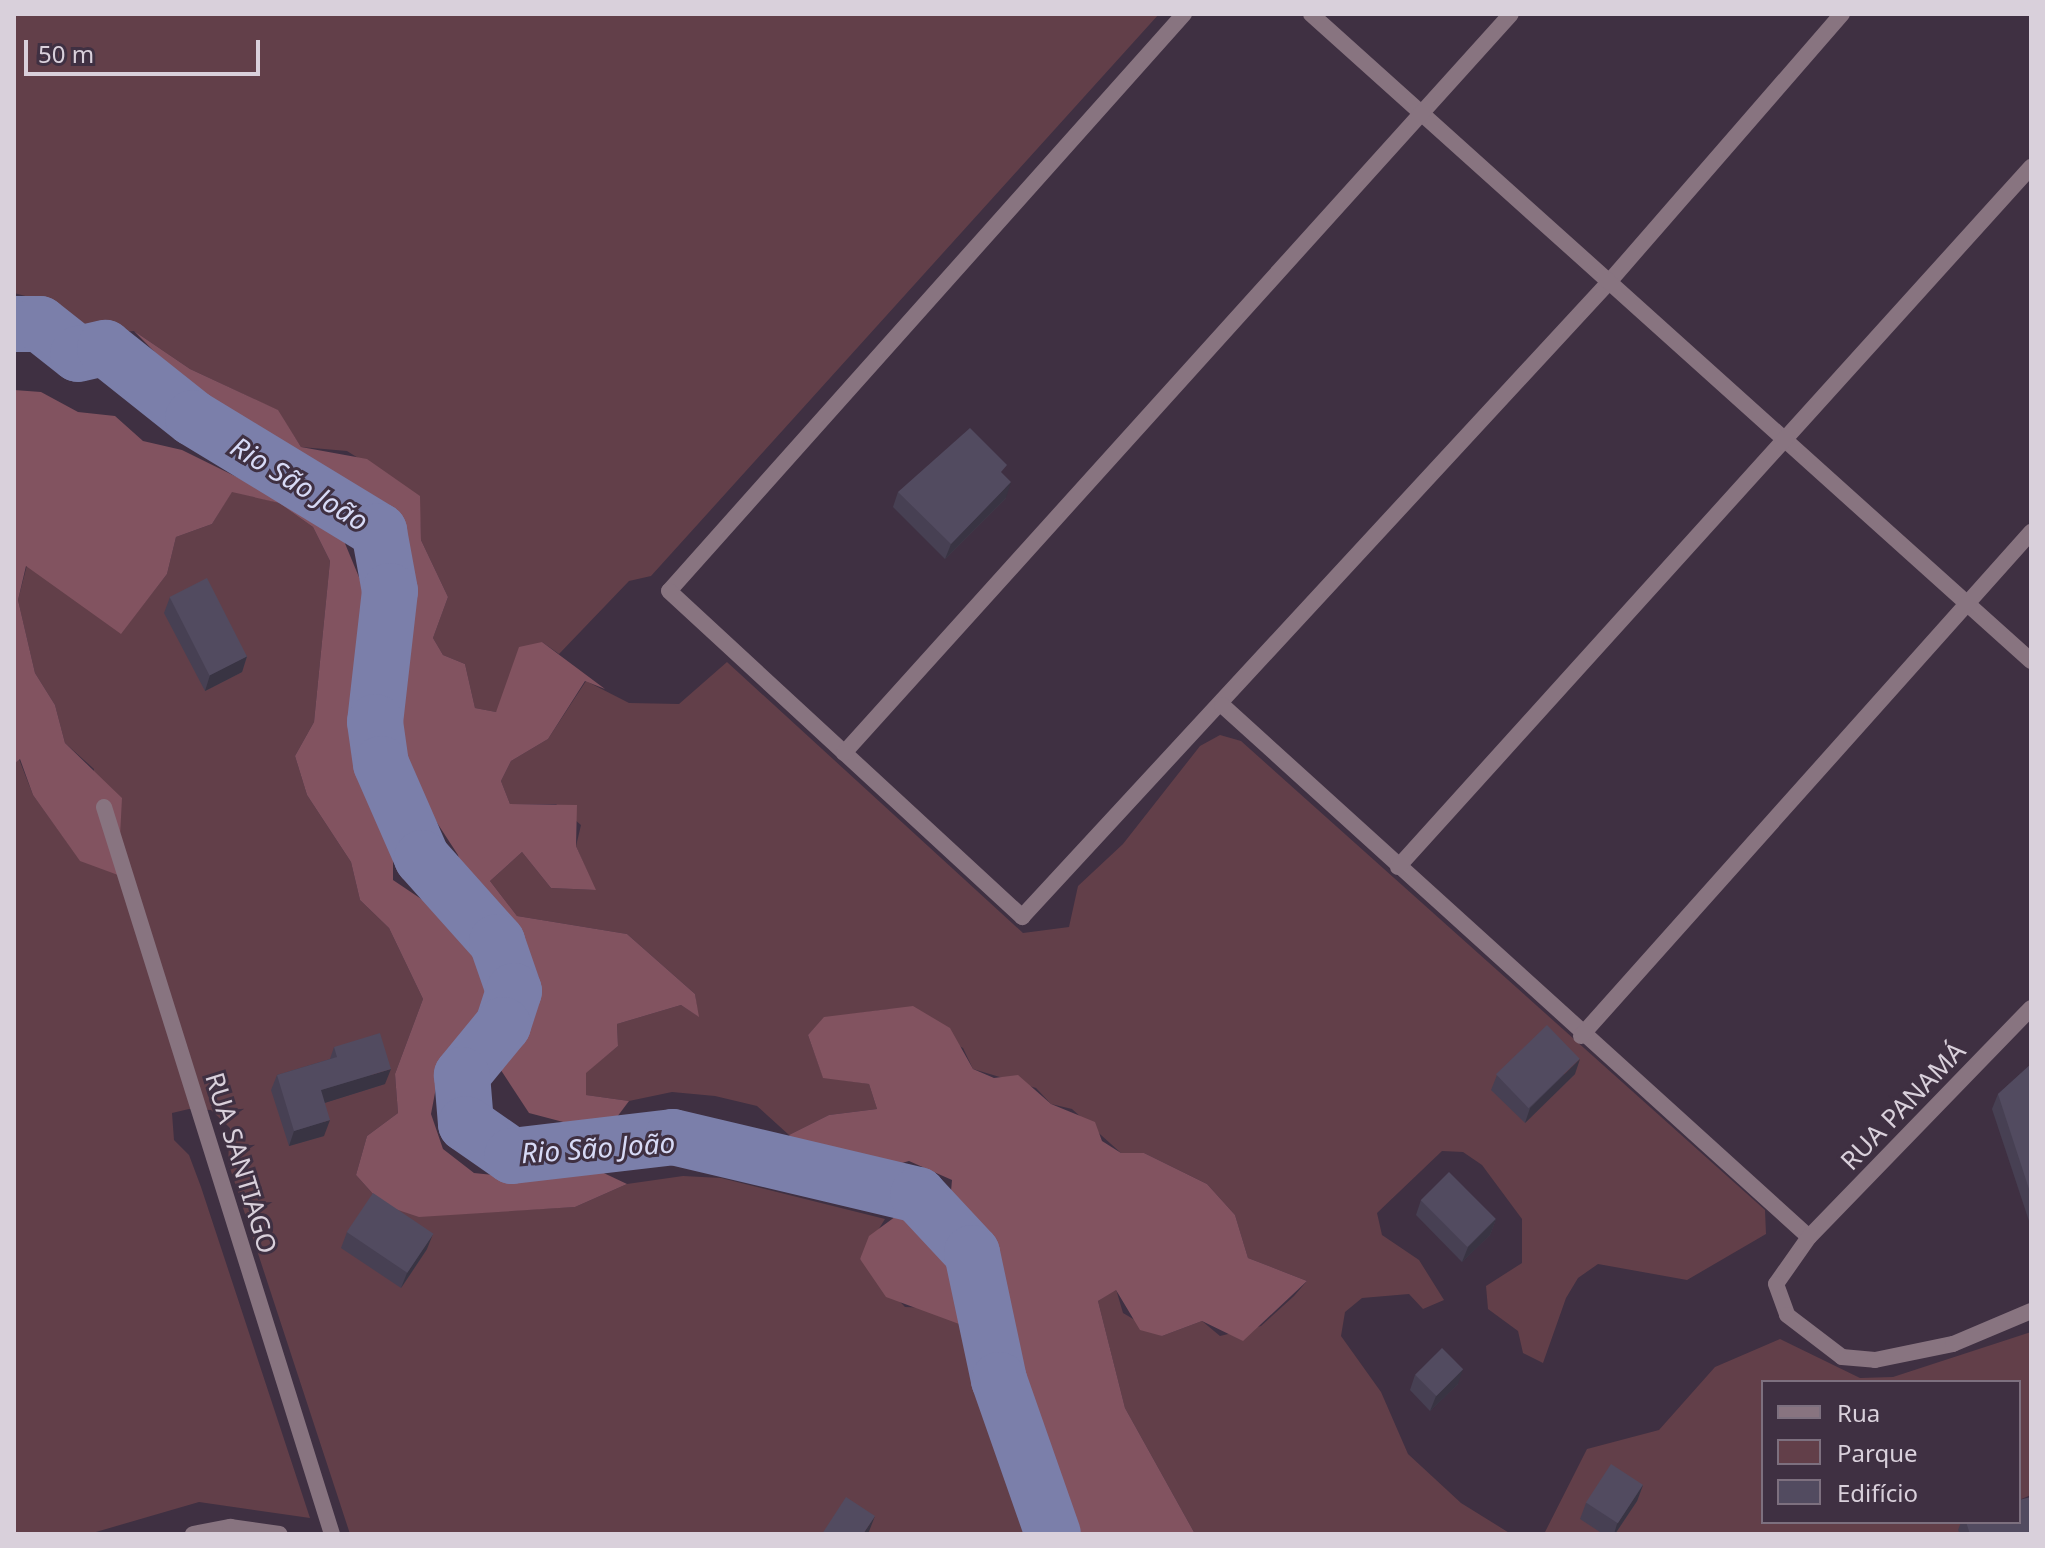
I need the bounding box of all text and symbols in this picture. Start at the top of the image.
scale bar [28,24,264,74]
text: 50 m [38,37,94,70]
water label: Rio São João [225,429,375,537]
street label: RUA PANAMÁ [1834,1035,1972,1177]
street label: RUA SANTIAGO [199,1069,283,1257]
water label: Rio São João [520,1125,676,1169]
legend [1761,1380,2021,1524]
text: Rua [1837,1396,1880,1429]
text: Parque [1837,1436,1918,1469]
text: Edifício [1837,1476,1918,1509]

